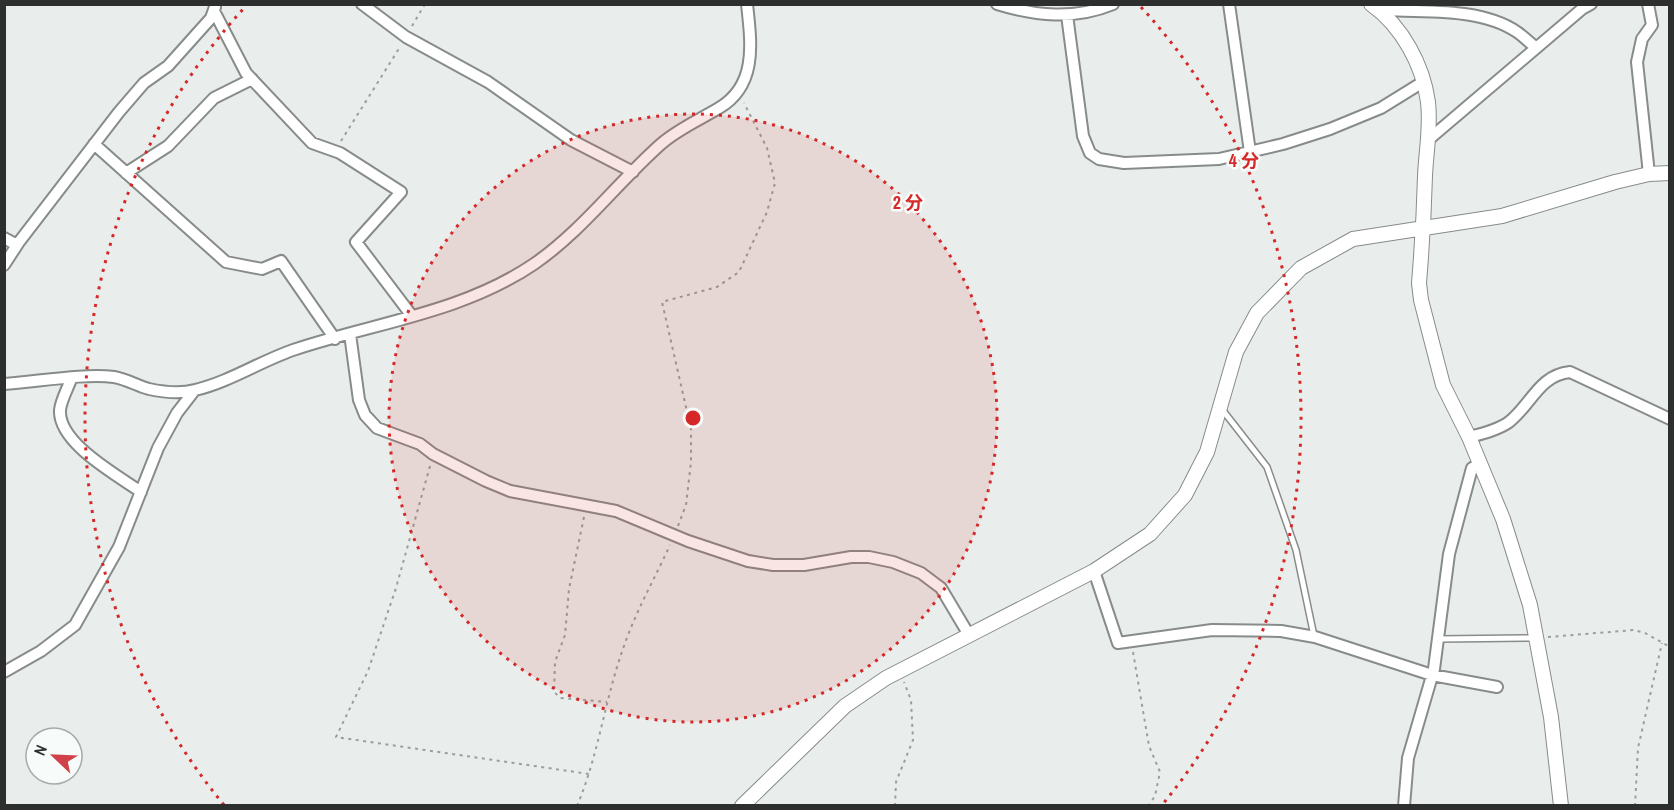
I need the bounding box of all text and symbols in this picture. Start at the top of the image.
text: 4 分 [1229,148,1259,173]
text: 2 分 [893,190,923,215]
centre of rings [683,408,703,428]
north arrow [24,726,84,786]
text: N [28,741,52,759]

